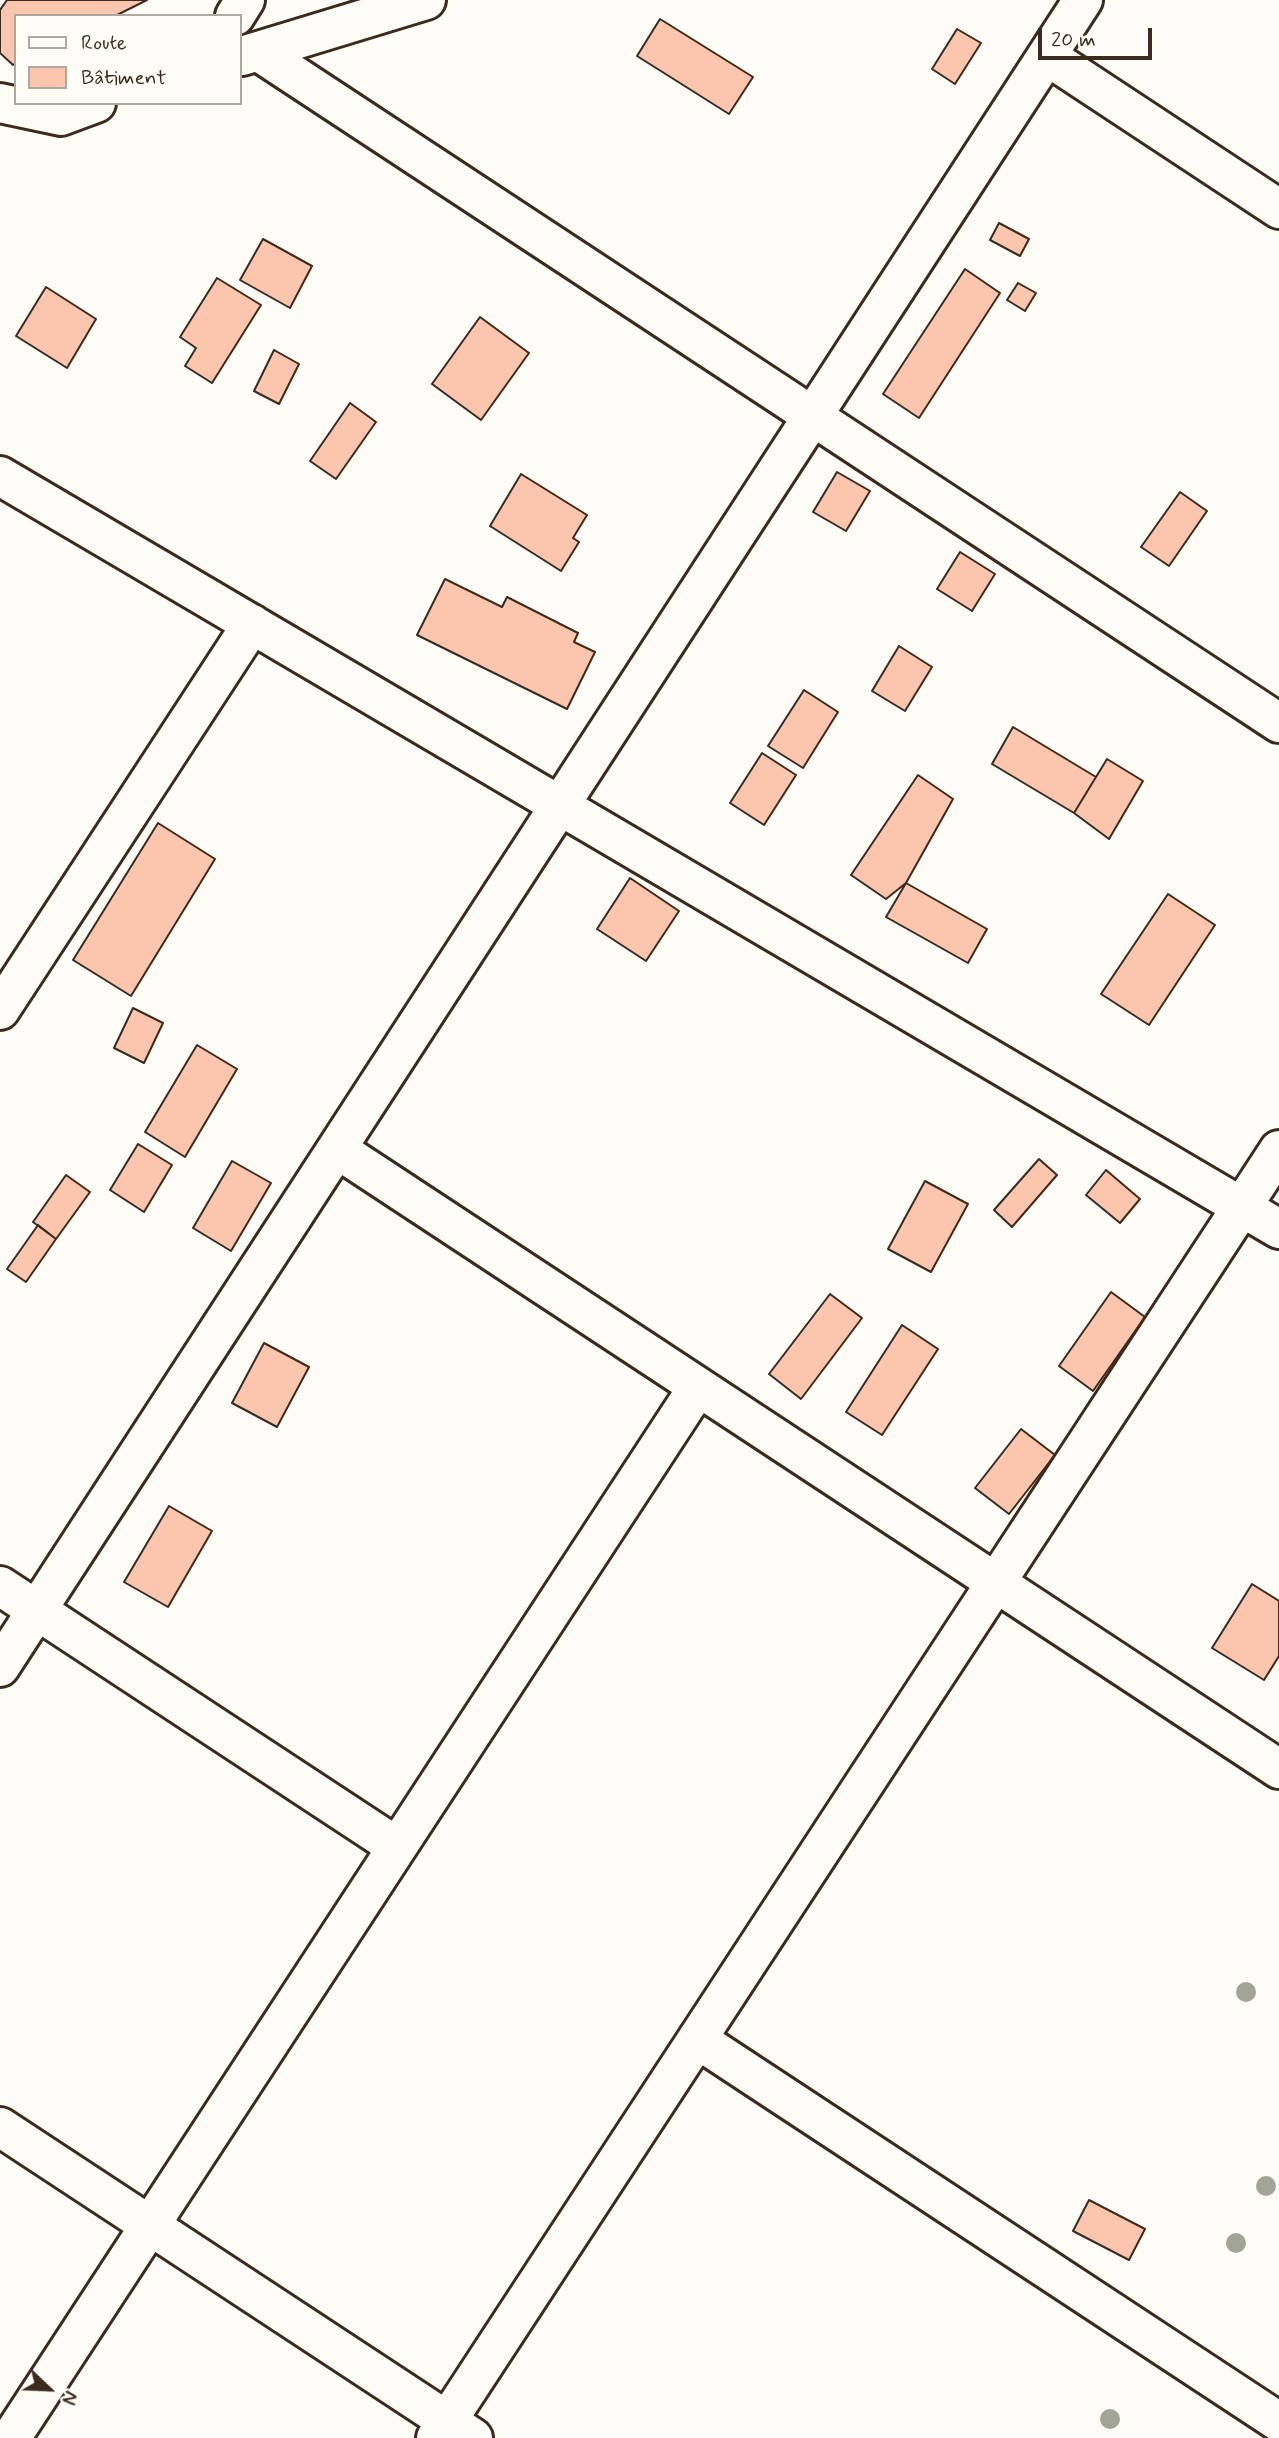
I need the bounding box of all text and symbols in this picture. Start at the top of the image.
legend [14,14,242,105]
scale bar [1041,14,1155,58]
text: 20 m [1051,26,1096,54]
text: Route [81,29,127,57]
text: Bâtiment [81,64,166,92]
north arrow [14,2354,84,2424]
text: N [55,2387,83,2408]

